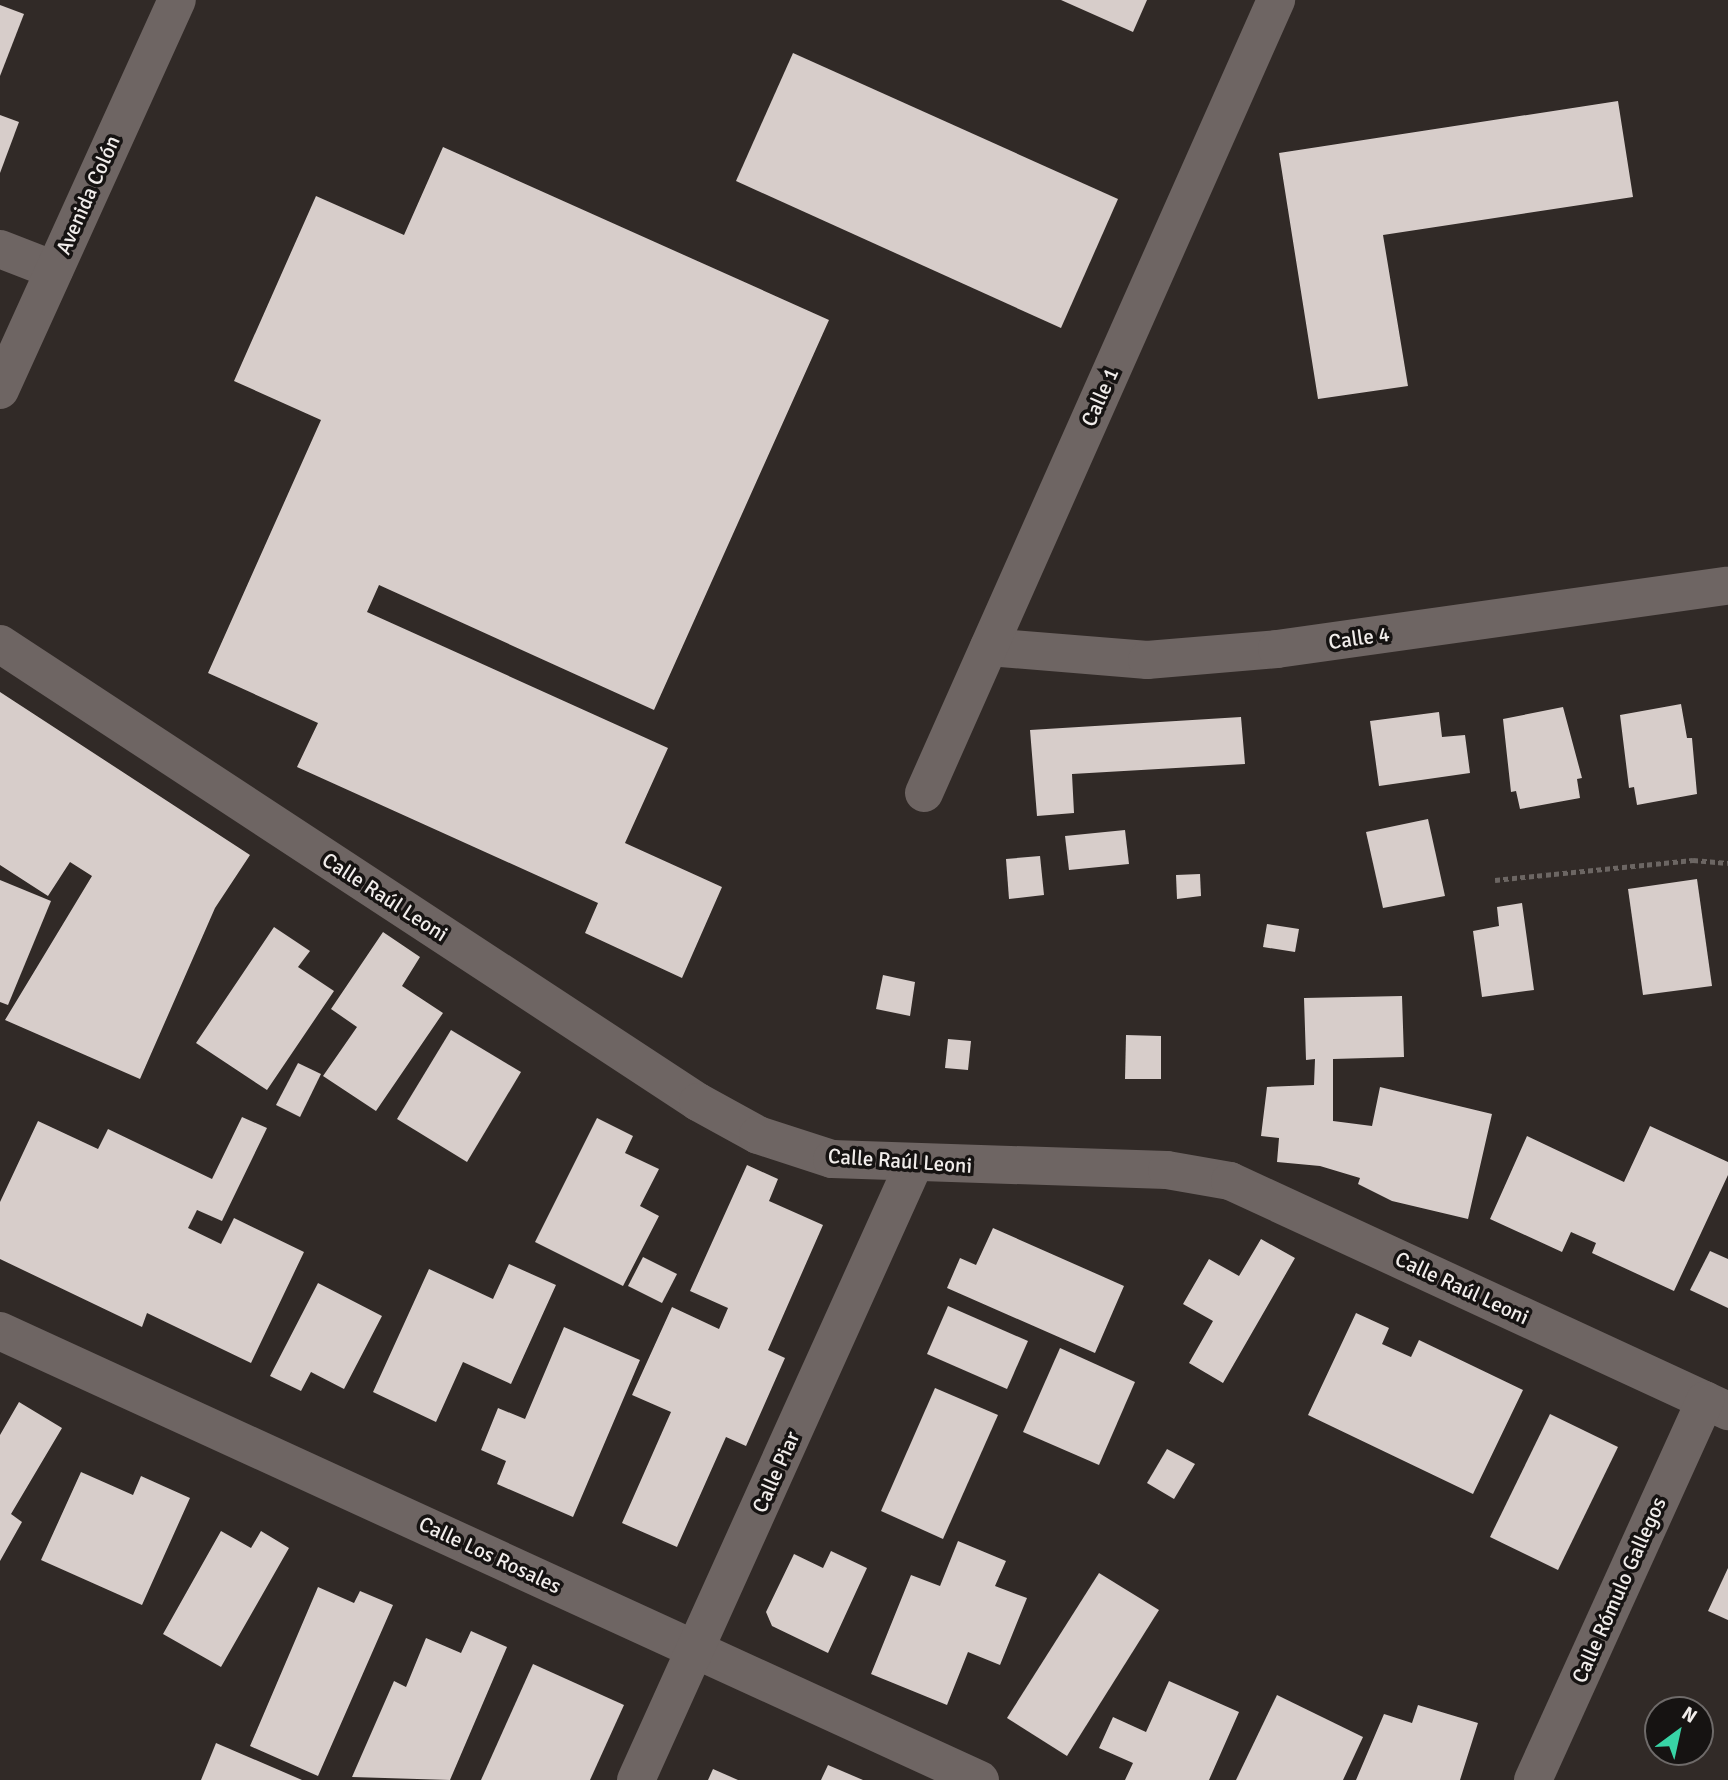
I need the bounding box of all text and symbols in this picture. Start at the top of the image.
street label: Avenida Colón [51,132,125,258]
street label: Calle 1 [1076,364,1124,430]
street label: Calle 4 [1327,621,1391,655]
street label: Calle Raúl Leoni [318,847,452,947]
street label: Calle Raúl Leoni [827,1143,973,1179]
street label: Calle Raúl Leoni [1391,1246,1533,1330]
street label: Calle Piar [747,1428,805,1516]
street label: Calle Rómulo Gallegos [1567,1493,1671,1687]
street label: Calle Los Rosales [415,1511,565,1599]
north arrow [1644,1696,1714,1766]
text: N [1677,1701,1701,1729]

